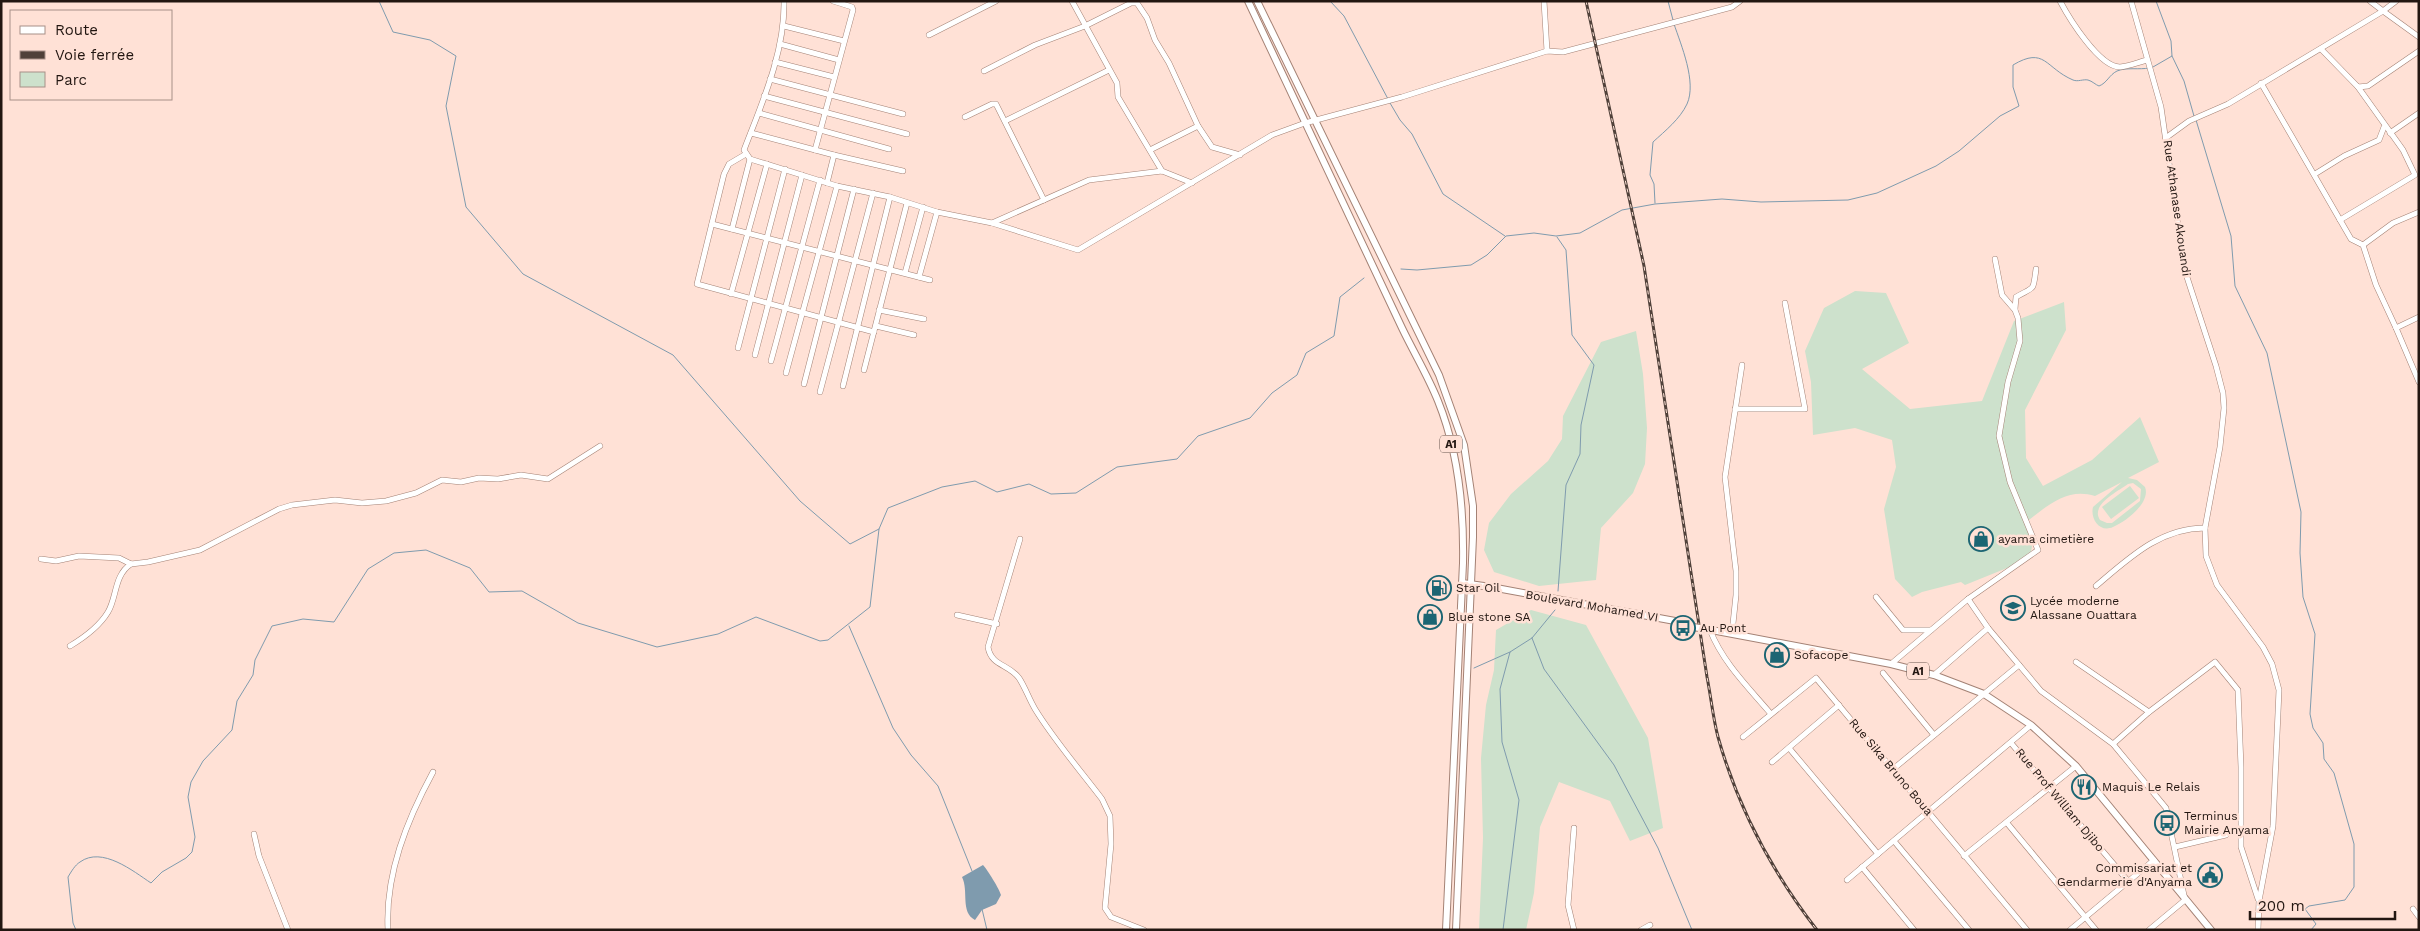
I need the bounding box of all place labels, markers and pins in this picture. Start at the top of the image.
shop icon: ayama cimetière [1968,526,1994,552]
place label: ayama cimetière [1998,532,2094,546]
fuel station icon: Star Oil [1426,575,1452,601]
place label: Star Oil [1456,581,1500,595]
place label: Lycée moderne Alassane Ouattara [2030,594,2137,622]
school or university icon: Lycée moderne Alassane Ouattara [2000,595,2026,621]
shop icon: Blue stone SA [1417,604,1443,630]
place label: Blue stone SA [1448,610,1531,624]
bus stop icon: Au Pont [1670,615,1696,641]
place label: Au Pont [1700,621,1746,635]
shop icon: Sofacope [1764,642,1790,668]
place label: Sofacope [1794,648,1848,662]
restaurant icon: Maquis Le Relais [2071,774,2097,800]
place label: Maquis Le Relais [2102,780,2200,794]
place label: Terminus Mairie Anyama [2184,809,2269,837]
bus stop icon: Terminus Mairie Anyama [2154,810,2180,836]
place label: Commissariat et Gendarmerie d'Anyama [2057,861,2192,889]
public building icon: Commissariat et Gendarmerie d'Anyama [2197,862,2223,888]

